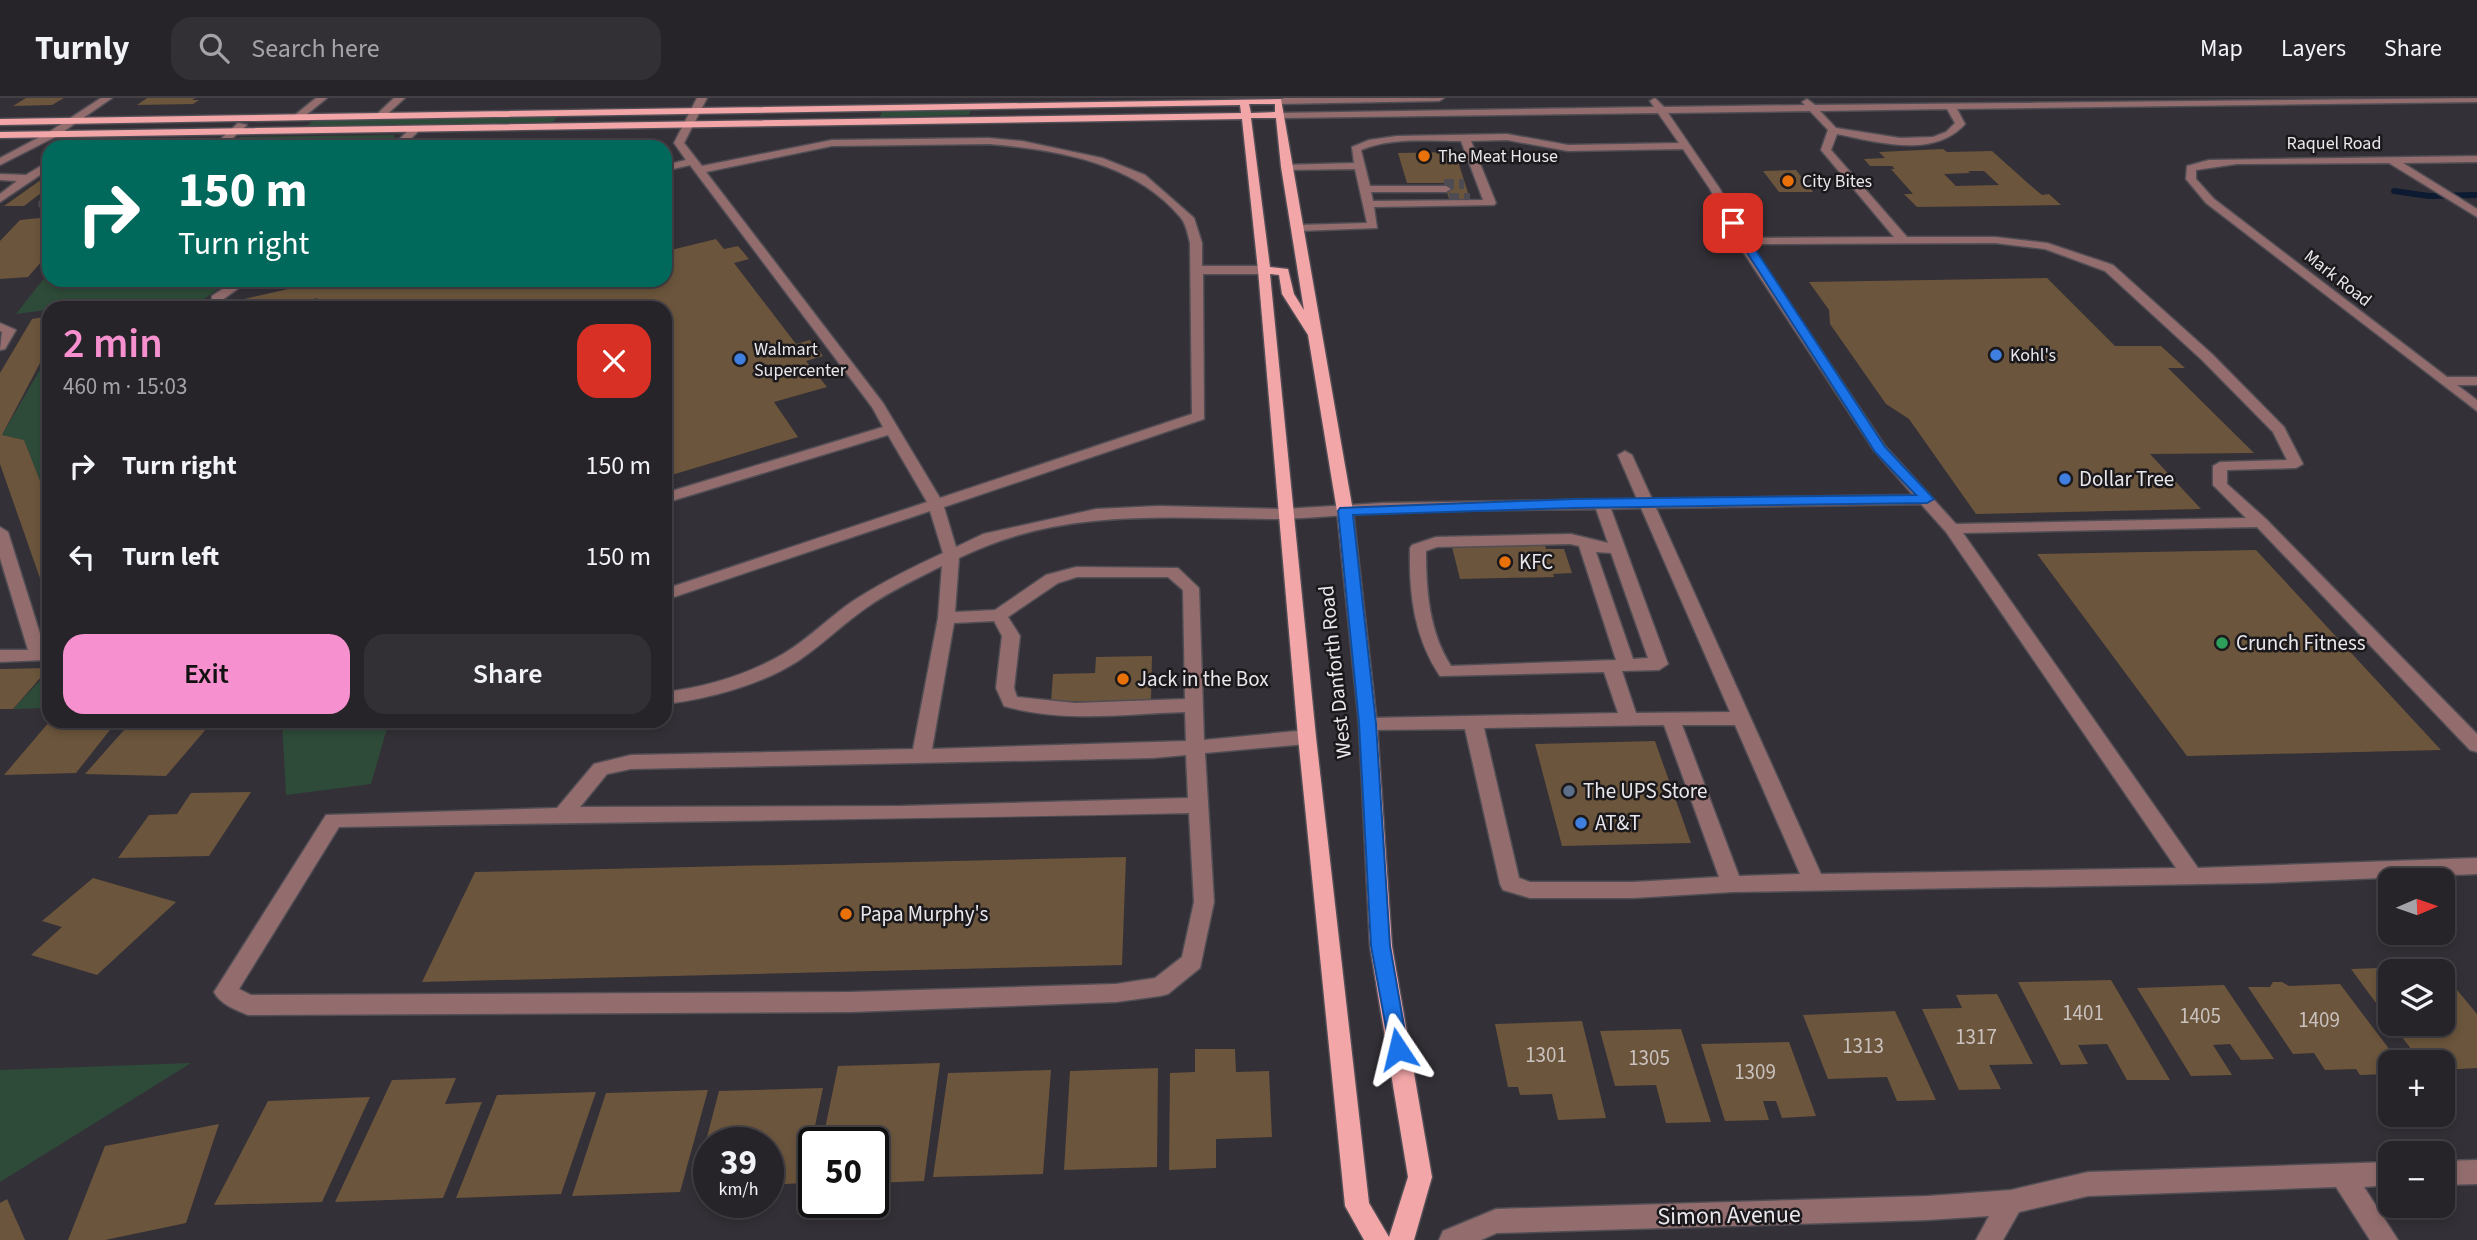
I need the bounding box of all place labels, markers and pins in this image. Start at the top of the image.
place label: The Meat House [1438,144,1558,169]
marker: The Meat House [1416,148,1432,164]
place label: City Bites [1802,169,1872,194]
marker: City Bites [1780,173,1796,189]
pin [1703,193,1763,253]
place label: Walmart Supercenter [754,337,847,383]
place label: Kohl's [2010,343,2056,368]
marker: Kohl's [1988,347,2004,363]
marker: Walmart Supercenter [732,351,748,367]
place label: Dollar Tree [2079,464,2174,494]
marker: Dollar Tree [2057,471,2073,487]
place label: KFC [1519,547,1553,577]
marker: KFC [1497,554,1513,570]
place label: Crunch Fitness [2236,628,2366,658]
marker: Crunch Fitness [2214,635,2230,651]
place label: Jack in the Box [1137,664,1269,694]
marker: Jack in the Box [1115,671,1131,687]
place label: The UPS Store [1583,776,1707,806]
marker: The UPS Store [1561,783,1577,799]
place label: AT&T [1595,808,1641,838]
marker: AT&T [1573,815,1589,831]
place label: Papa Murphy's [860,899,988,929]
marker: Papa Murphy's [838,906,854,922]

